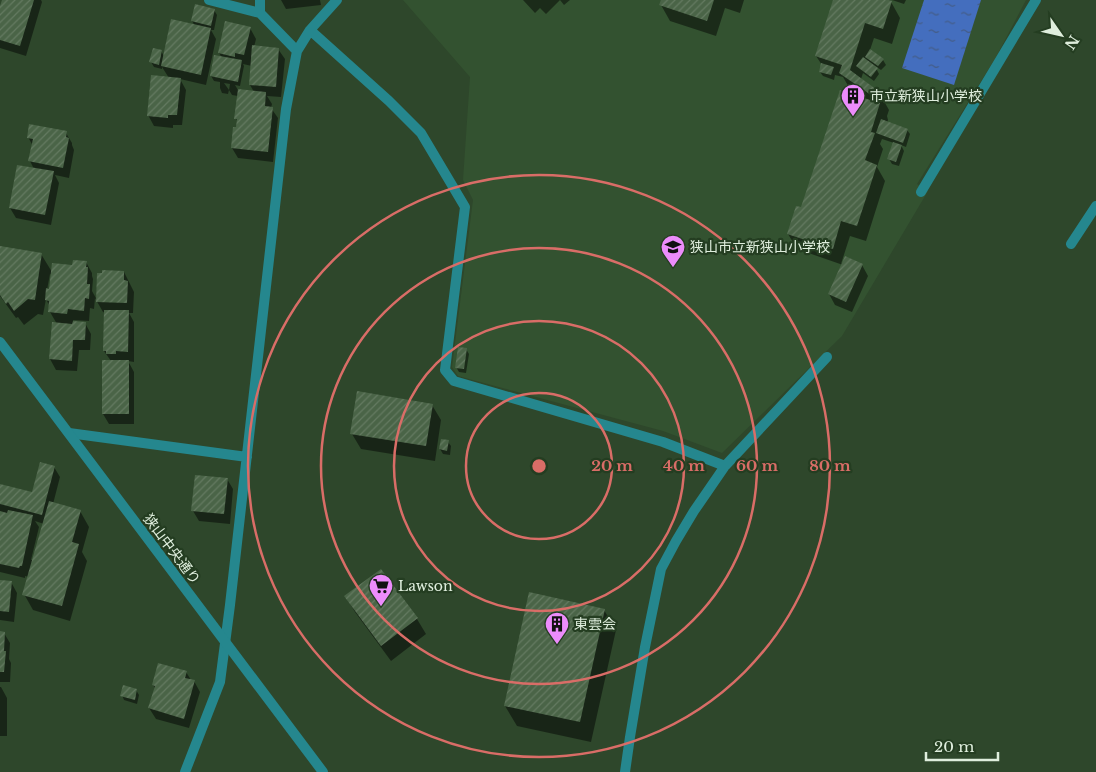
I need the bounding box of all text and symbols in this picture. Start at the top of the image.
north arrow [1036,10,1086,60]
text: N [1061,32,1083,53]
building icon: 市立新狭山小学校 [840,83,866,117]
place label: 市立新狭山小学校 [870,87,982,105]
school or university icon: 狭山市立新狭山小学校 [660,234,686,268]
place label: 狭山市立新狭山小学校 [690,238,830,256]
text: 20 m [591,456,633,475]
text: 40 m [663,456,705,475]
text: 60 m [736,456,778,475]
text: 80 m [809,456,851,475]
centre of rings [530,457,548,475]
street label: 狭山中央通り [140,510,204,588]
supermarket icon: Lawson [368,573,394,607]
place label: Lawson [398,577,453,595]
building icon: 東雲会 [544,611,570,645]
place label: 東雲会 [574,615,616,633]
scale bar [926,730,998,762]
text: 20 m [934,737,974,756]

